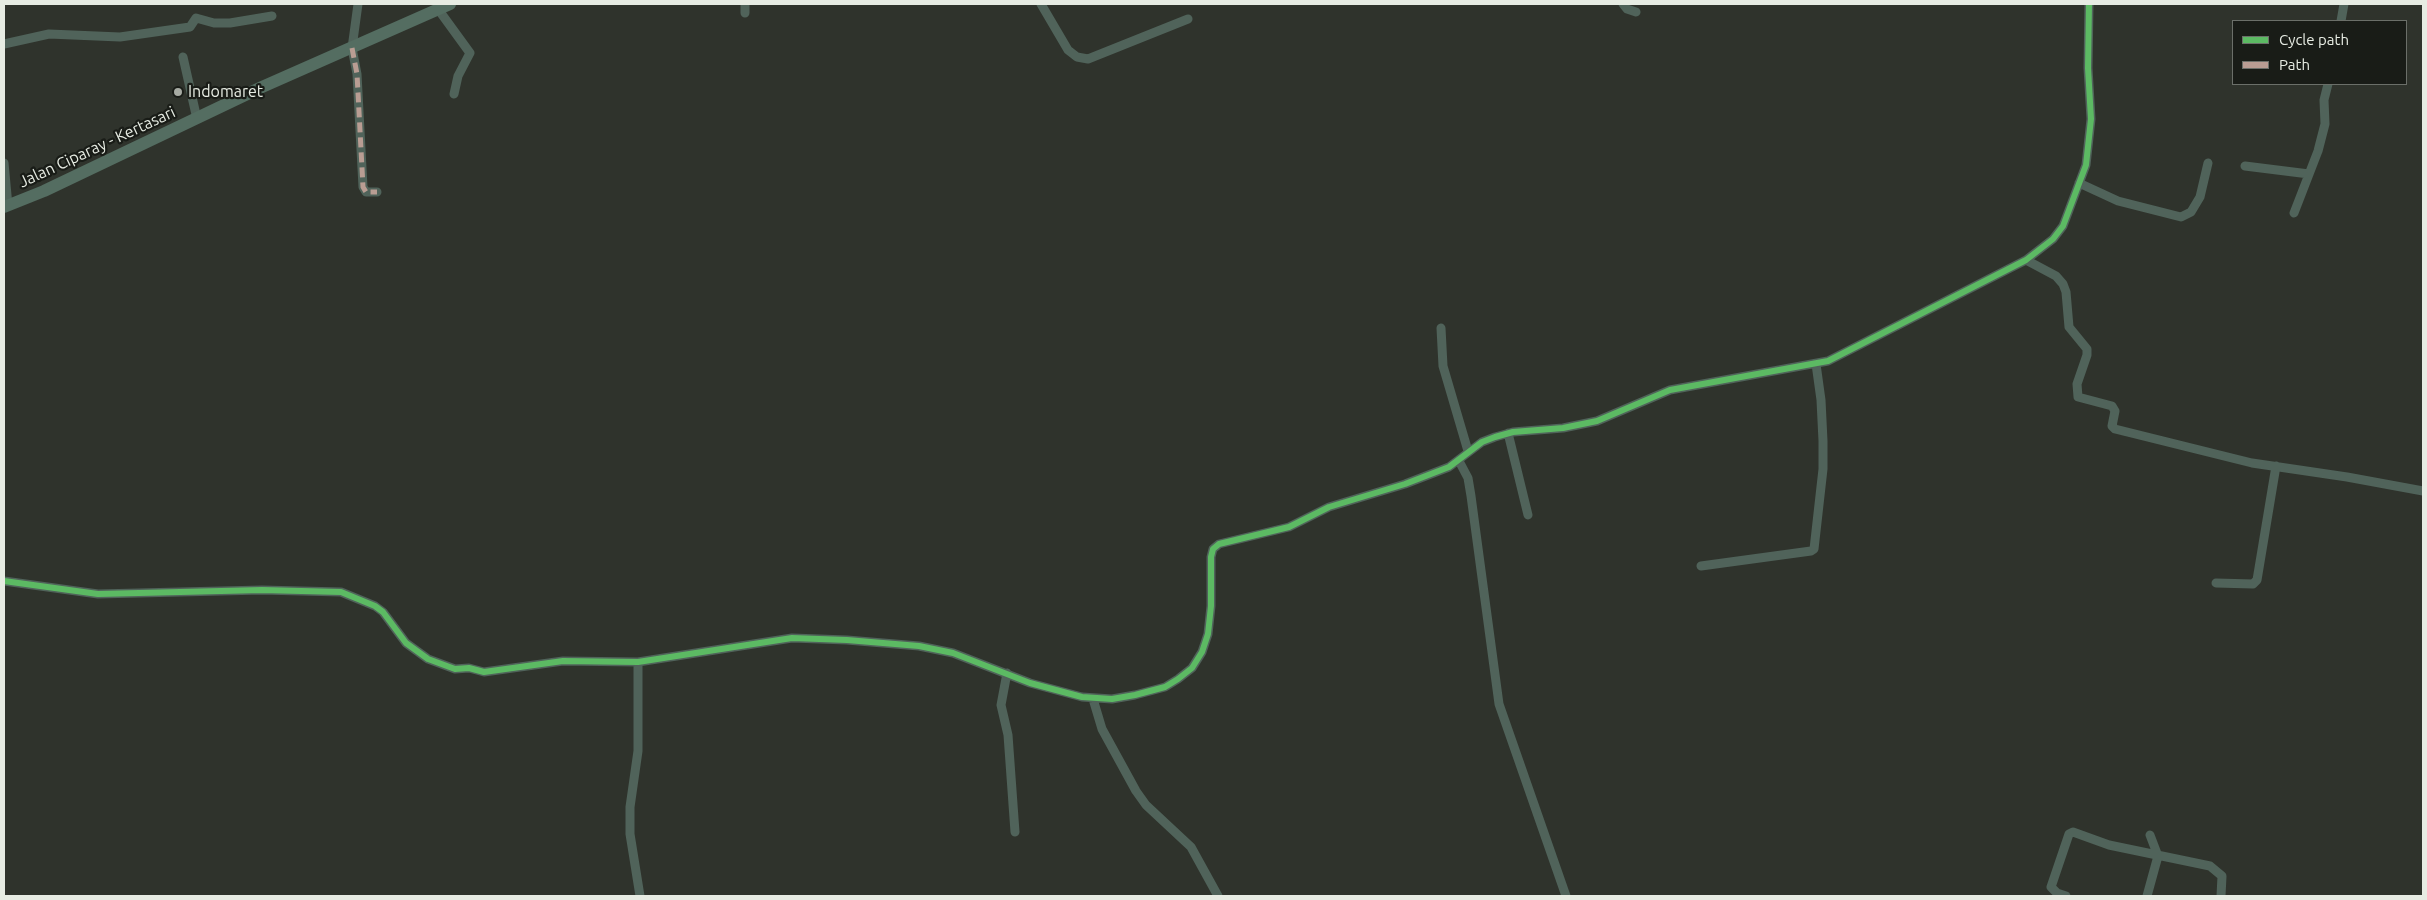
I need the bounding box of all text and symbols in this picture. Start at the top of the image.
legend [2232,20,2407,85]
text: Cycle path [2279,31,2349,48]
text: Path [2279,56,2310,73]
place label: Indomaret [188,82,263,102]
marker: Indomaret [172,86,184,98]
street label: Jalan Ciparay - Kertasari [16,102,178,192]

